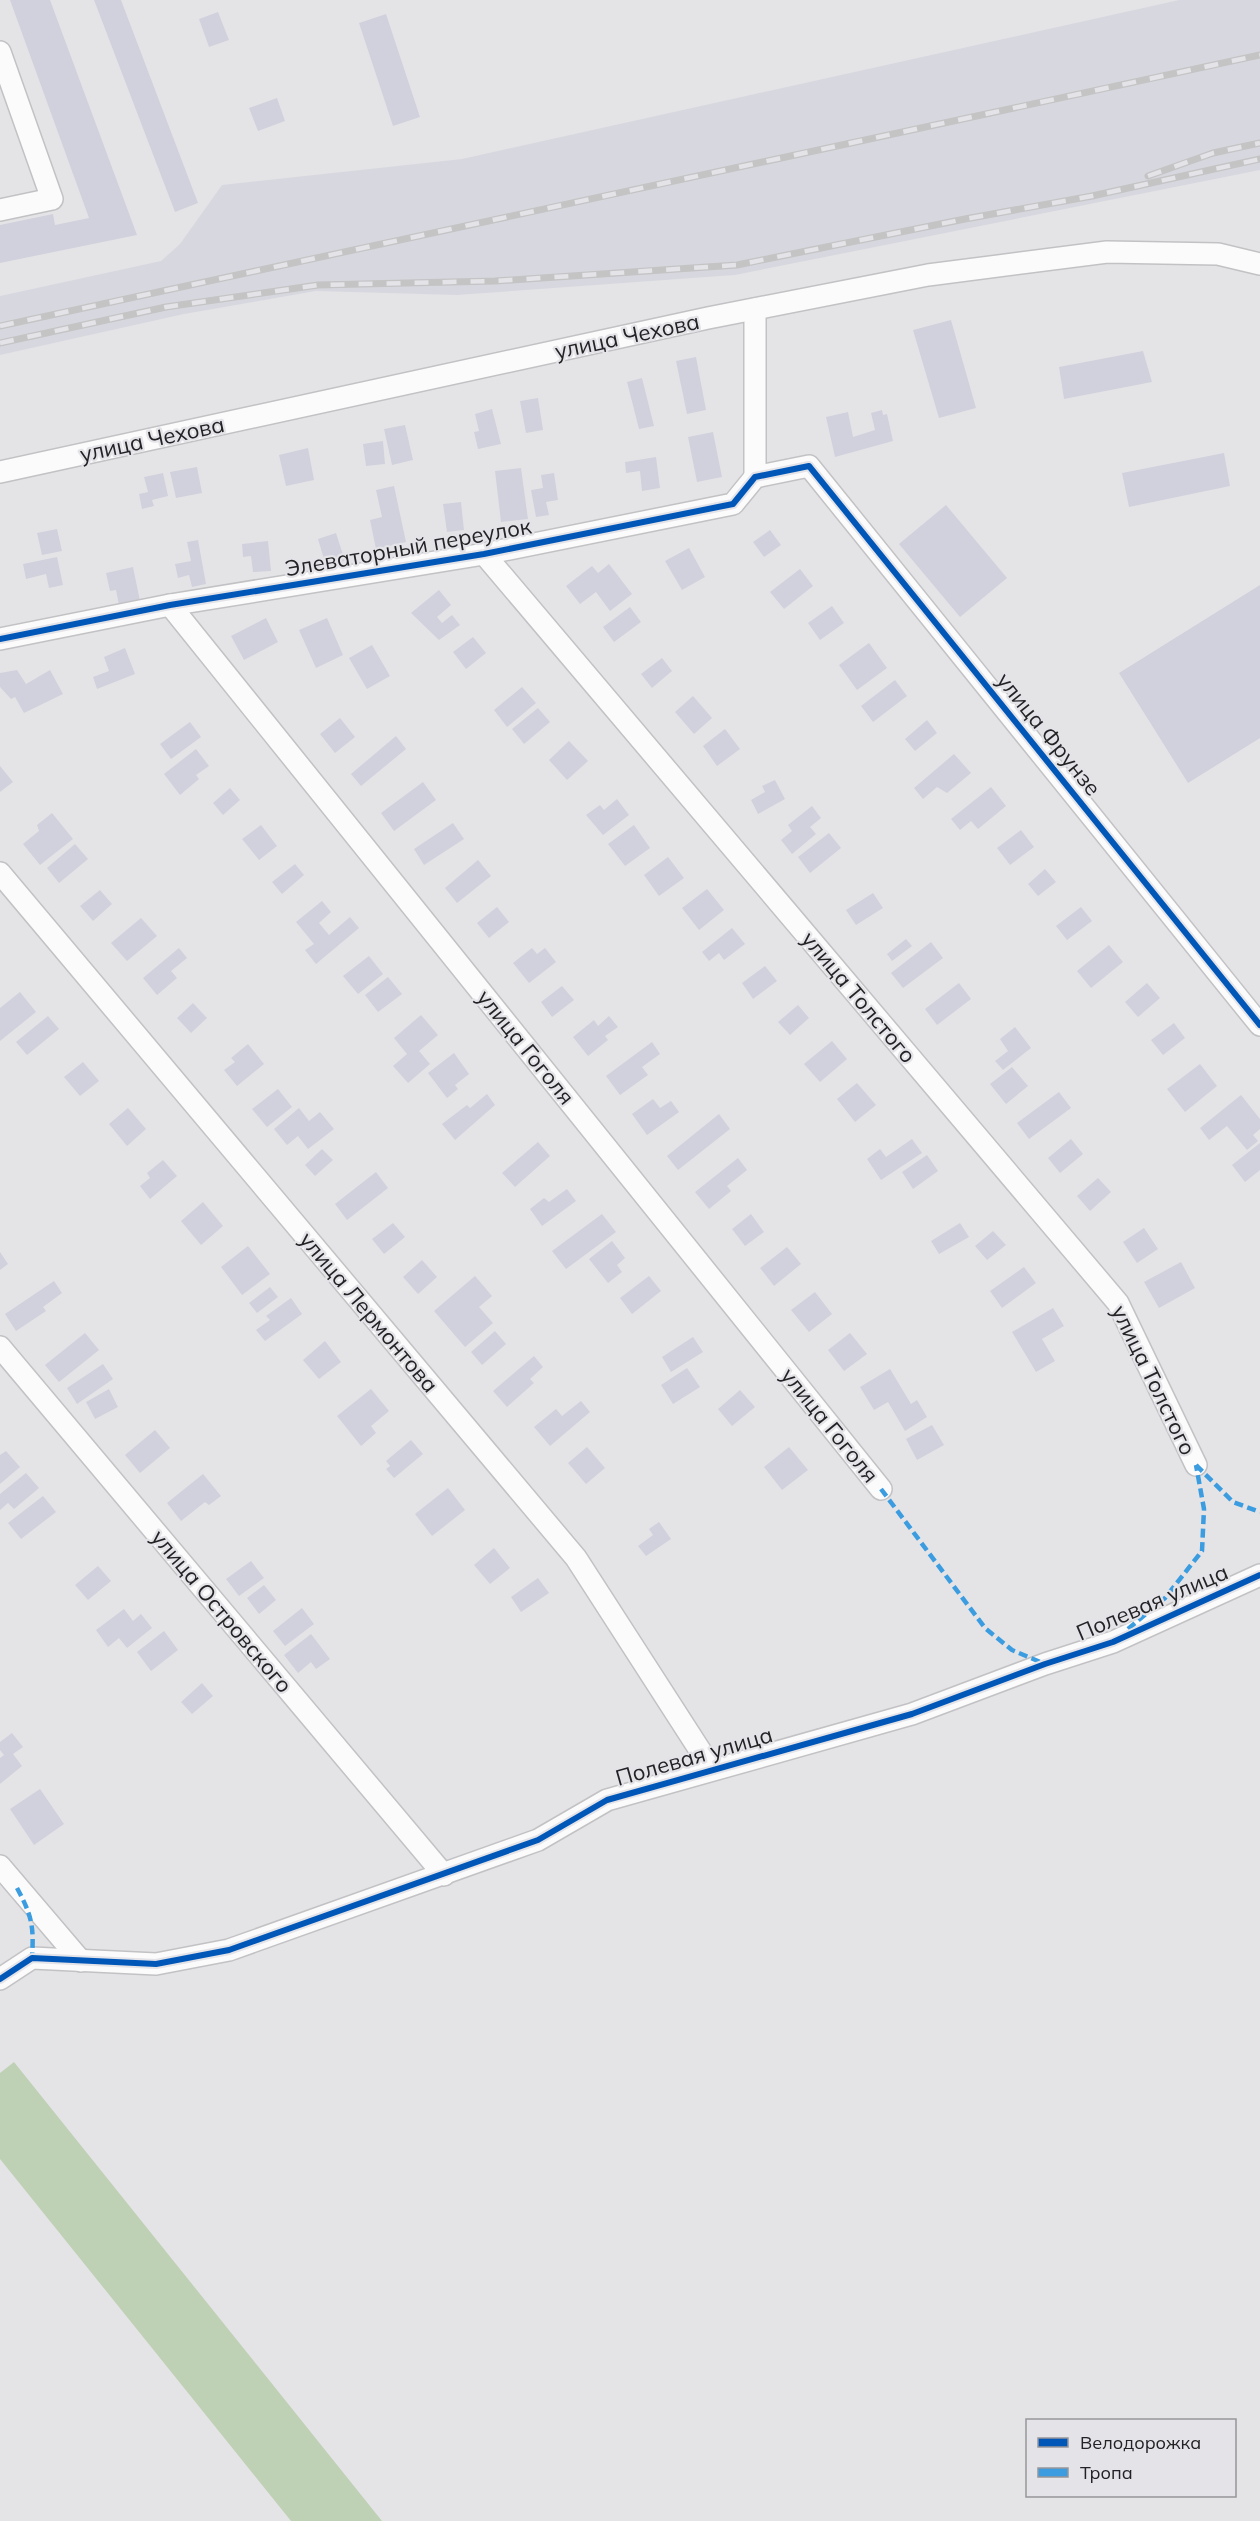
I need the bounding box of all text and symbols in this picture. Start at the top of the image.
street label: улица Чехова [552,307,702,365]
street label: улица Чехова [77,410,227,468]
street label: Элеваторный переулок [283,511,534,582]
street label: улица Фрунзе [991,667,1107,801]
street label: улица Толстого [796,925,922,1069]
street label: улица Гоголя [471,984,581,1110]
street label: улица Лермонтова [294,1226,444,1398]
street label: улица Толстого [1106,1300,1202,1460]
street label: улица Гоголя [775,1362,885,1488]
street label: улица Островского [145,1524,299,1698]
street label: Полевая улица [1072,1557,1232,1647]
street label: Полевая улица [612,1720,776,1792]
legend [1026,2419,1236,2497]
text: Велодорожка [1080,2431,1201,2454]
text: Тропа [1080,2461,1133,2484]

